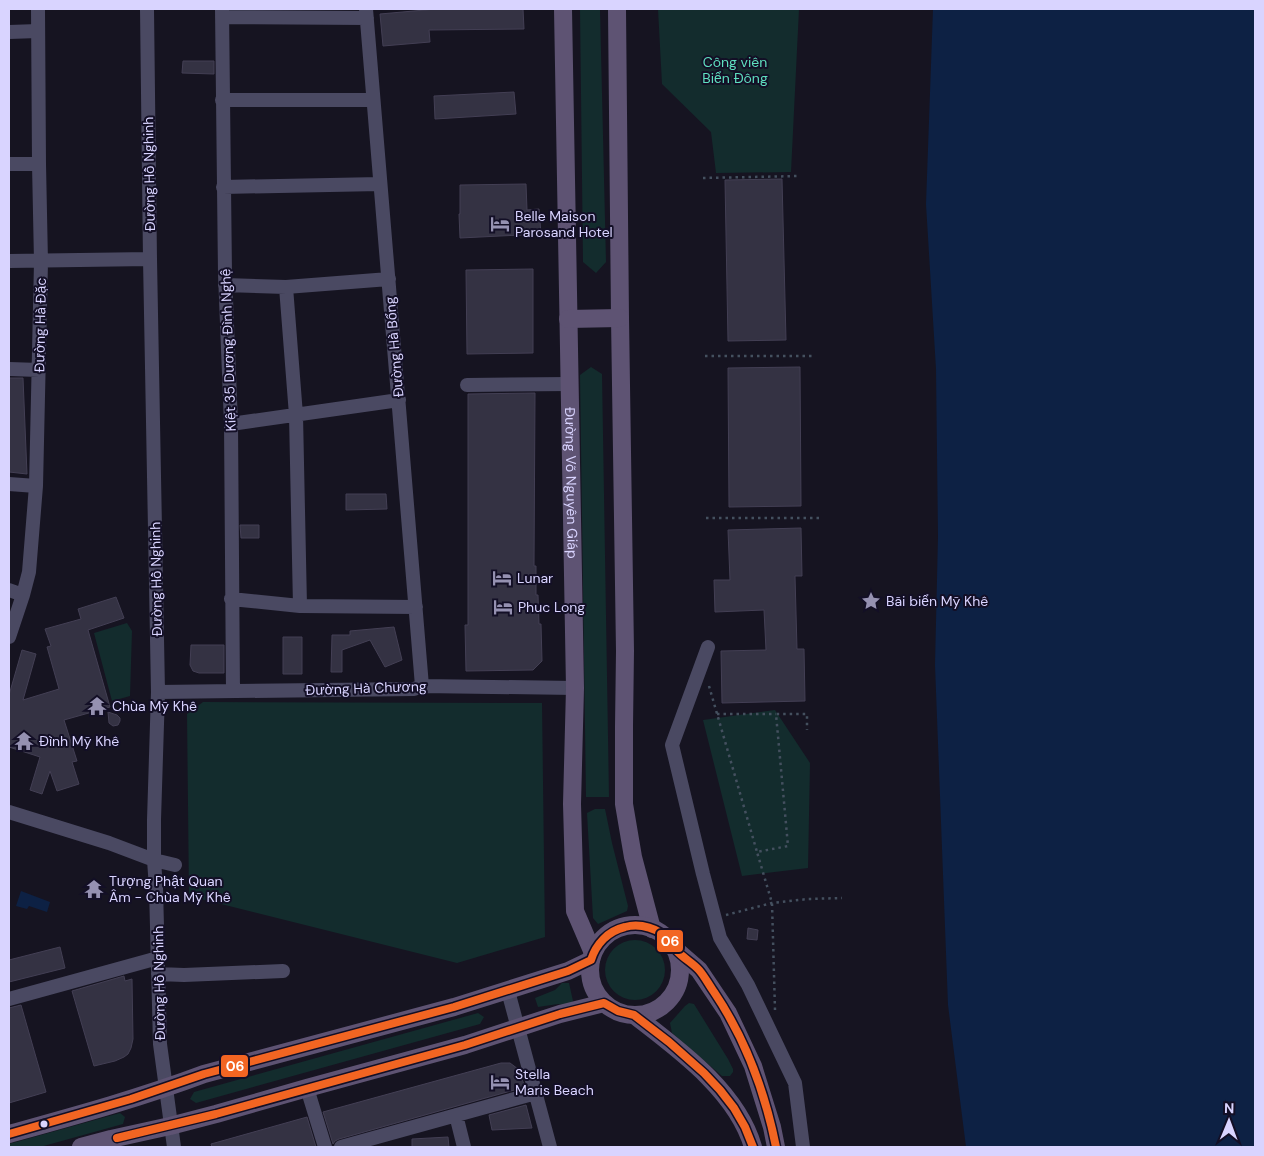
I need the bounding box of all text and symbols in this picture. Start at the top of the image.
park label: Công viên Biển Đông [702,53,768,87]
street label: Đường Hồ Nghinh [139,117,159,231]
place label: Belle Maison Parosand Hotel [515,207,613,241]
hotel icon: Belle Maison Parosand Hotel [489,213,511,235]
street label: Kiệt 35 Dương Đình Nghệ [216,268,240,432]
street label: Đường Hà Đặc [30,278,50,372]
street label: Đường Hà Bổng [381,296,407,398]
street label: Đường Võ Nguyên Giáp [561,407,582,559]
street label: Đường Hồ Nghinh [146,522,166,636]
hotel icon: Lunar [491,567,513,589]
place label: Lunar [517,569,553,587]
place icon: Bãi biển Mỹ Khê [860,590,882,612]
place label: Bãi biển Mỹ Khê [886,592,988,610]
hotel icon: Phuc Long [492,596,514,618]
place label: Phuc Long [518,598,585,616]
street label: Đường Hà Chương [305,677,427,699]
temple icon: Chùa Mỹ Khê [86,695,108,717]
place label: Chùa Mỹ Khê [112,697,197,715]
temple icon: Đình Mỹ Khê [13,730,35,752]
place label: Đình Mỹ Khê [39,732,119,750]
place label: Tượng Phật Quan Âm - Chùa Mỹ Khê [109,872,231,906]
temple icon: Tượng Phật Quan Âm - Chùa Mỹ Khê [83,878,105,900]
street label: Đường Hồ Nghinh [149,926,169,1040]
line badge: 06 [656,929,684,953]
text: 06 [661,932,679,950]
line badge: 06 [220,1054,249,1078]
text: 06 [226,1057,244,1075]
place label: Stella Maris Beach [515,1065,594,1099]
hotel icon: Stella Maris Beach [489,1071,511,1093]
north arrow [1204,1096,1254,1146]
text: N [1224,1099,1234,1117]
unlabelled marker [39,1119,49,1129]

